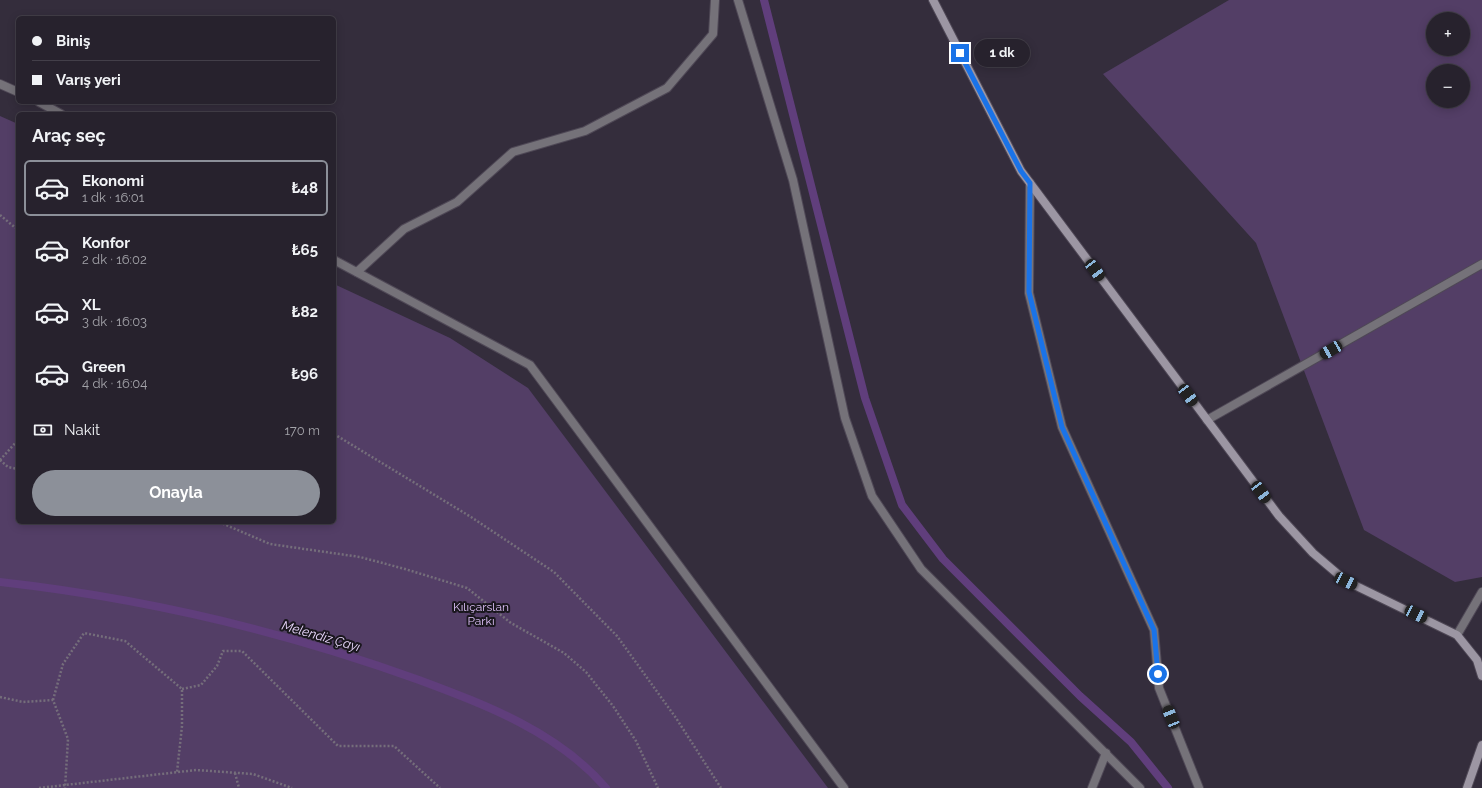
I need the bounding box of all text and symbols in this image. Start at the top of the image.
map controls [1426,12,1470,108]
button: + [1426,12,1470,56]
text: Biniş [56,32,90,50]
callout: 1 dk [974,39,1030,67]
route end [951,44,969,62]
text: 1 dk [989,45,1015,60]
button: − [1426,64,1470,108]
text: Varış yeri [56,71,121,89]
text: Araç seç [32,125,106,146]
icon: car [34,170,70,206]
text: Ekonomi [82,172,144,190]
text: ₺48 [291,179,318,197]
text: 1 dk · 16:01 [82,190,144,205]
icon: car [34,232,70,268]
text: Konfor [82,234,130,252]
text: ₺65 [292,241,318,259]
text: 2 dk · 16:02 [82,252,147,267]
car [1083,257,1107,283]
icon: car [34,294,70,330]
text: XL [82,296,100,314]
text: ₺82 [292,303,318,321]
text: 3 dk · 16:03 [82,314,147,329]
car [1318,339,1344,361]
icon: car [34,356,70,392]
text: Green [82,358,126,376]
text: ₺96 [291,365,318,383]
text: 4 dk · 16:04 [82,376,147,391]
car [1176,382,1200,408]
icon: cash [32,419,54,441]
text: Nakit [64,421,100,439]
text: 170 m [284,423,320,438]
button: Onayla [32,470,320,516]
car [1249,479,1273,505]
car [1333,570,1359,592]
park label: Kılıçarslan Parkı [453,600,509,628]
car [1403,603,1429,625]
water label: Melendiz Çayı [280,618,362,654]
route start [1149,665,1167,683]
car [1161,704,1181,730]

